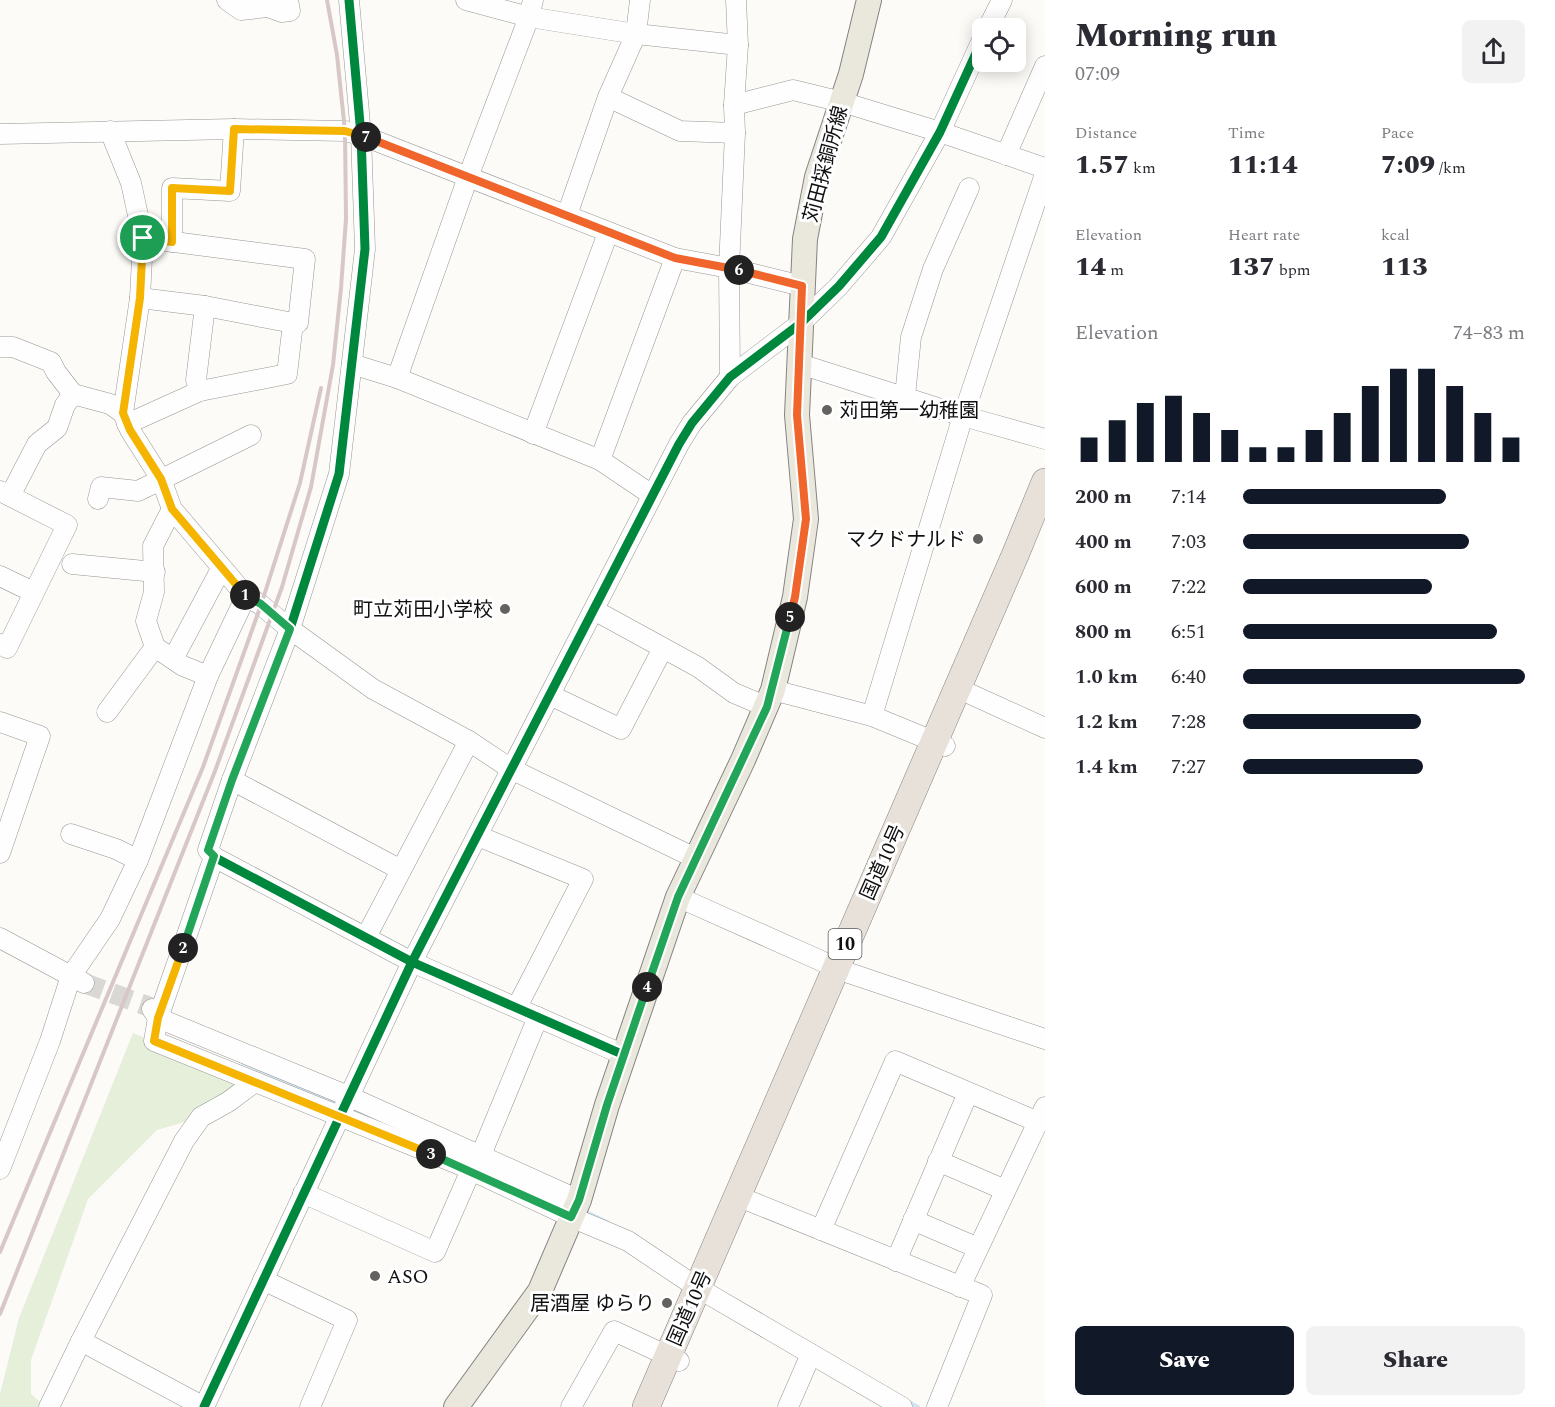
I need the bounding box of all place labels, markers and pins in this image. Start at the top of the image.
pin: 7 [351,122,381,152]
pin [117,212,168,263]
pin: 6 [724,255,754,285]
place label: 苅田第一幼稚園 [839,396,979,426]
marker: 苅田第一幼稚園 [820,403,834,417]
place label: マクドナルド [846,525,966,555]
marker: マクドナルド [971,532,985,546]
pin: 1 [230,580,260,610]
place label: 町立苅田小学校 [353,595,493,625]
marker: 町立苅田小学校 [498,602,512,616]
pin: 5 [775,602,805,632]
pin: 2 [168,933,198,963]
pin: 4 [632,972,662,1002]
pin: 3 [416,1139,446,1169]
place label: ASO [387,1262,429,1292]
marker: ASO [368,1269,382,1283]
place label: 居酒屋 ゆらり [530,1289,655,1319]
marker: 居酒屋 ゆらり [660,1296,674,1310]

